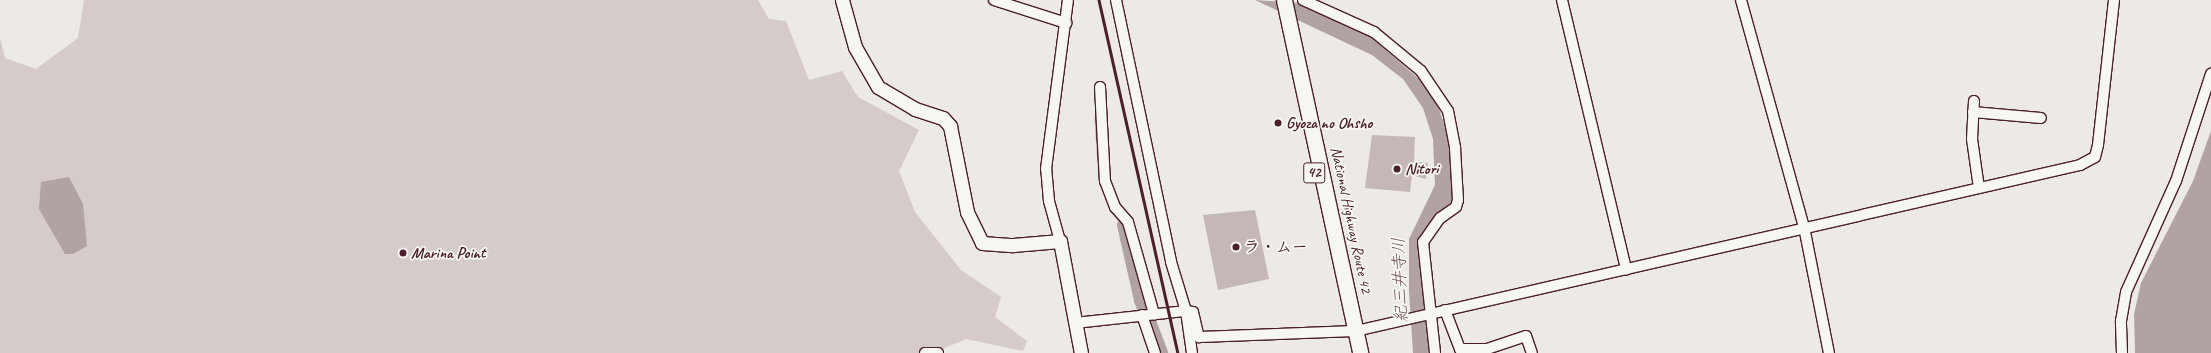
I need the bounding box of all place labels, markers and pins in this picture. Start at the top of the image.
place label: Gyoza no Ohsho [1286,113,1372,133]
marker: Gyoza no Ohsho [1273,118,1283,128]
place label: Nitori [1405,159,1438,179]
marker: Nitori [1392,164,1402,174]
place label: ラ・ムー [1244,237,1308,257]
marker: ラ・ムー [1231,242,1241,252]
place label: Marina Point [411,243,485,263]
marker: Marina Point [398,248,408,258]

